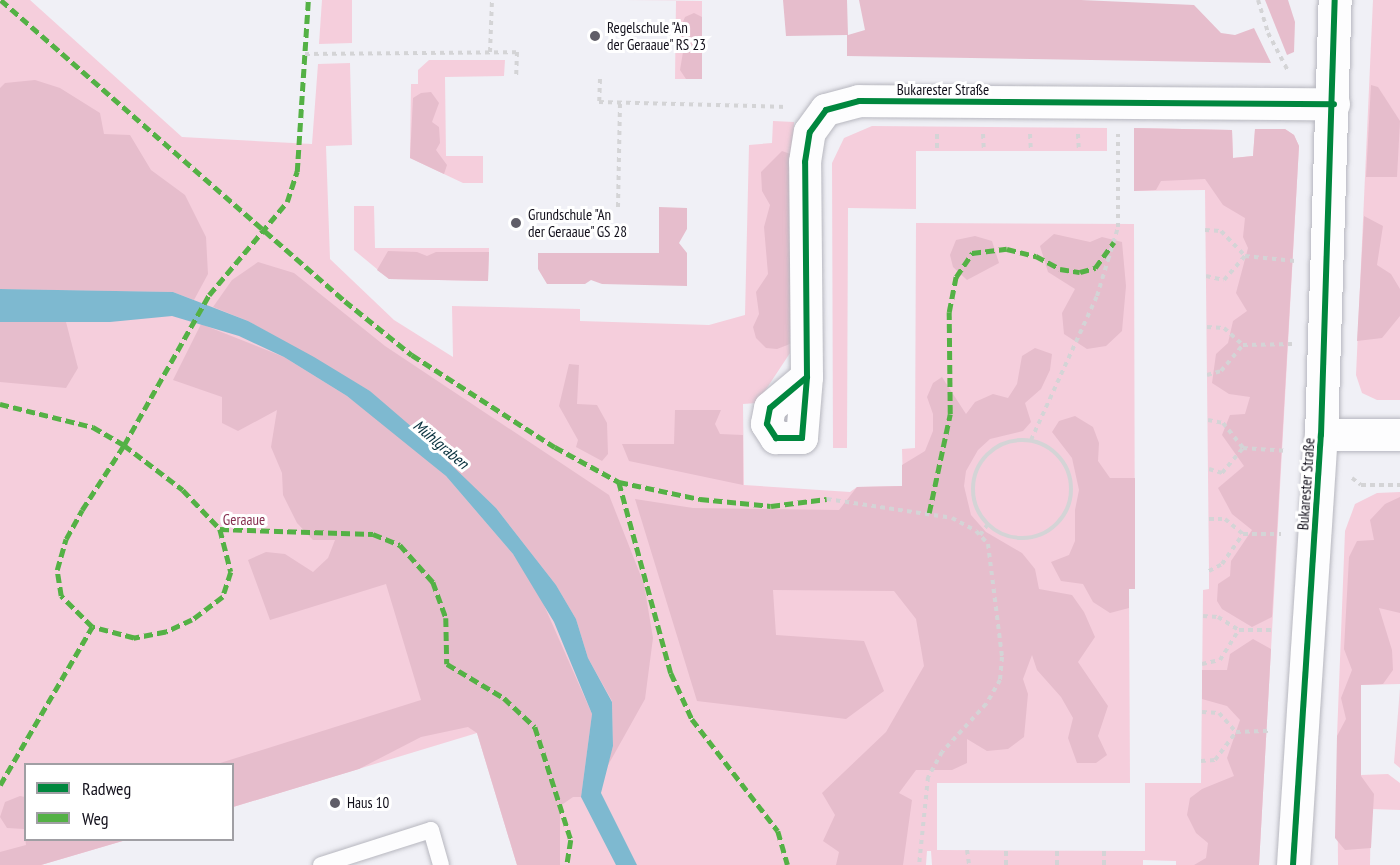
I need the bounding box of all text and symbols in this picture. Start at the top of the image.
place label: Regelschule "An der Geraaue" RS 23 [607,18,707,53]
marker: Regelschule "An der Geraaue" RS 23 [588,29,602,43]
street label: Bukarester Straße [897,81,989,99]
place label: Grundschule "An der Geraaue" GS 28 [528,205,628,240]
marker: Grundschule "An der Geraaue" GS 28 [509,216,523,230]
water label: Mühlgraben [409,415,473,473]
street label: Bukarester Straße [1294,437,1318,531]
park label: Geraaue [223,511,265,529]
legend [24,763,234,841]
text: Radweg [82,777,131,800]
place label: Haus 10 [347,794,389,812]
marker: Haus 10 [328,796,342,810]
text: Weg [82,807,109,830]

